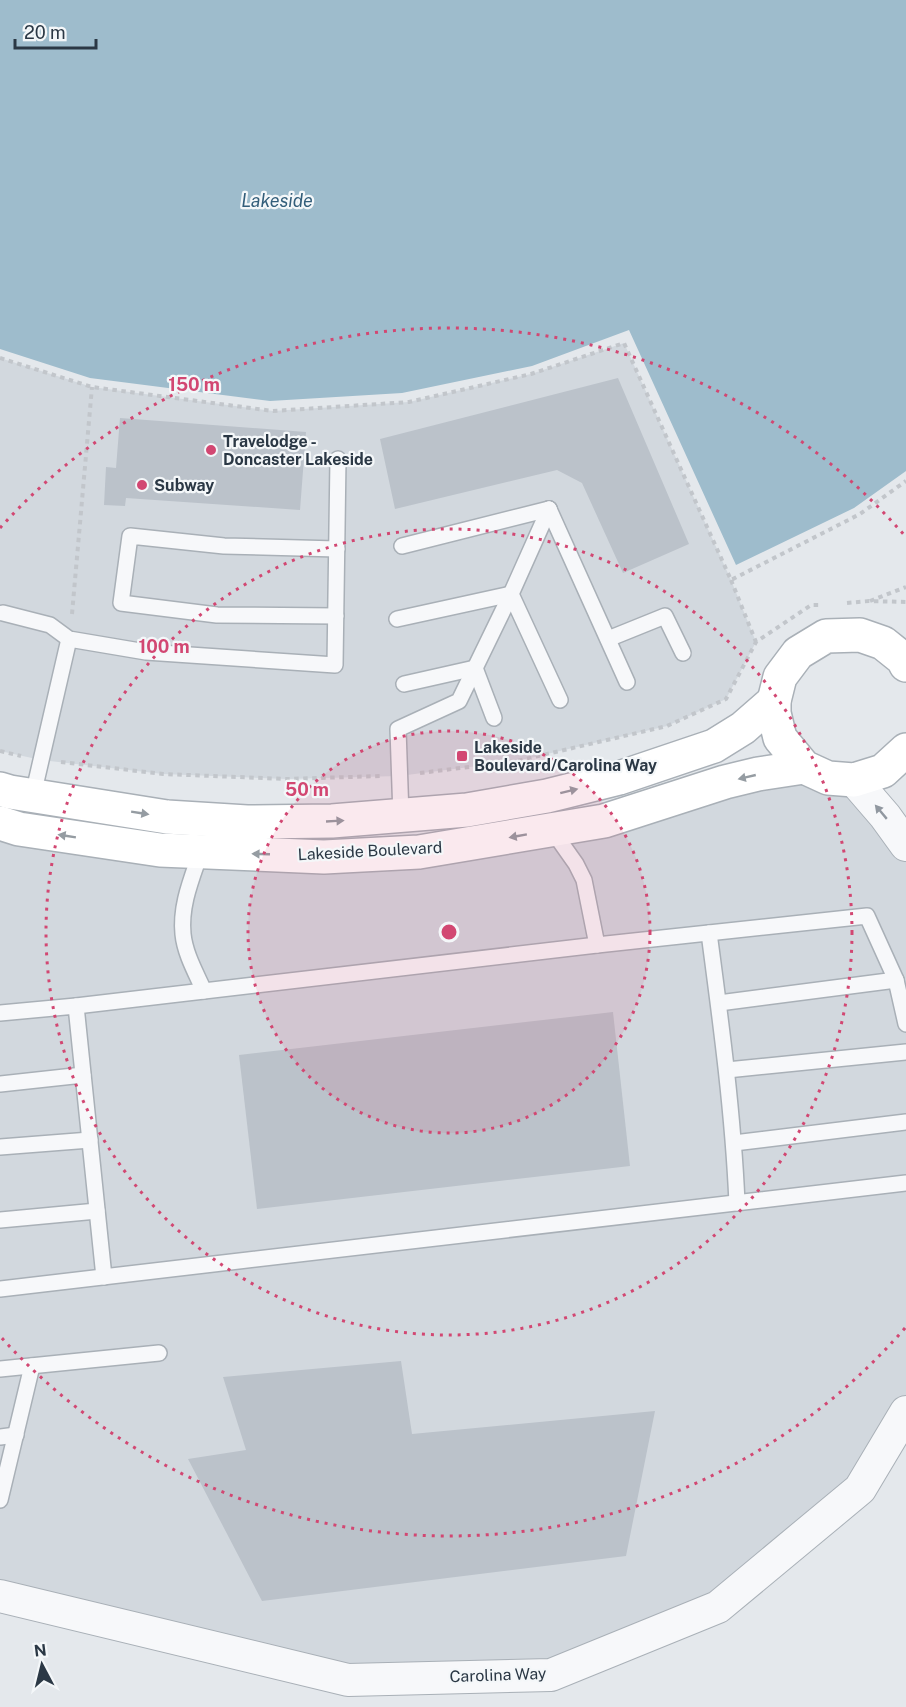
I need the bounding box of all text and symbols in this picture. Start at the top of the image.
scale bar [15,12,96,50]
text: 20 m [24,22,66,43]
water label: Lakeside [241,190,313,211]
text: 150 m [168,374,220,395]
place label: Travelodge - Doncaster Lakeside [223,432,373,469]
marker: Travelodge - Doncaster Lakeside [204,443,218,457]
place label: Subway [154,476,214,495]
marker: Subway [135,478,149,492]
text: 100 m [138,636,190,657]
place label: Lakeside Boulevard/Carolina Way [474,738,657,775]
marker: Lakeside Boulevard/Carolina Way [455,749,469,763]
one-way arrow [738,772,756,782]
text: 50 m [285,779,329,800]
one-way arrow [560,785,579,795]
one-way arrow [875,805,888,820]
one-way arrow [131,809,150,818]
one-way arrow [325,816,344,825]
one-way arrow [58,832,77,841]
one-way arrow [508,832,527,841]
street label: Lakeside Boulevard [297,838,443,864]
one-way arrow [252,849,271,859]
centre of rings [439,922,459,942]
north arrow [12,1635,72,1695]
text: N [33,1640,48,1661]
street label: Carolina Way [449,1664,547,1686]

